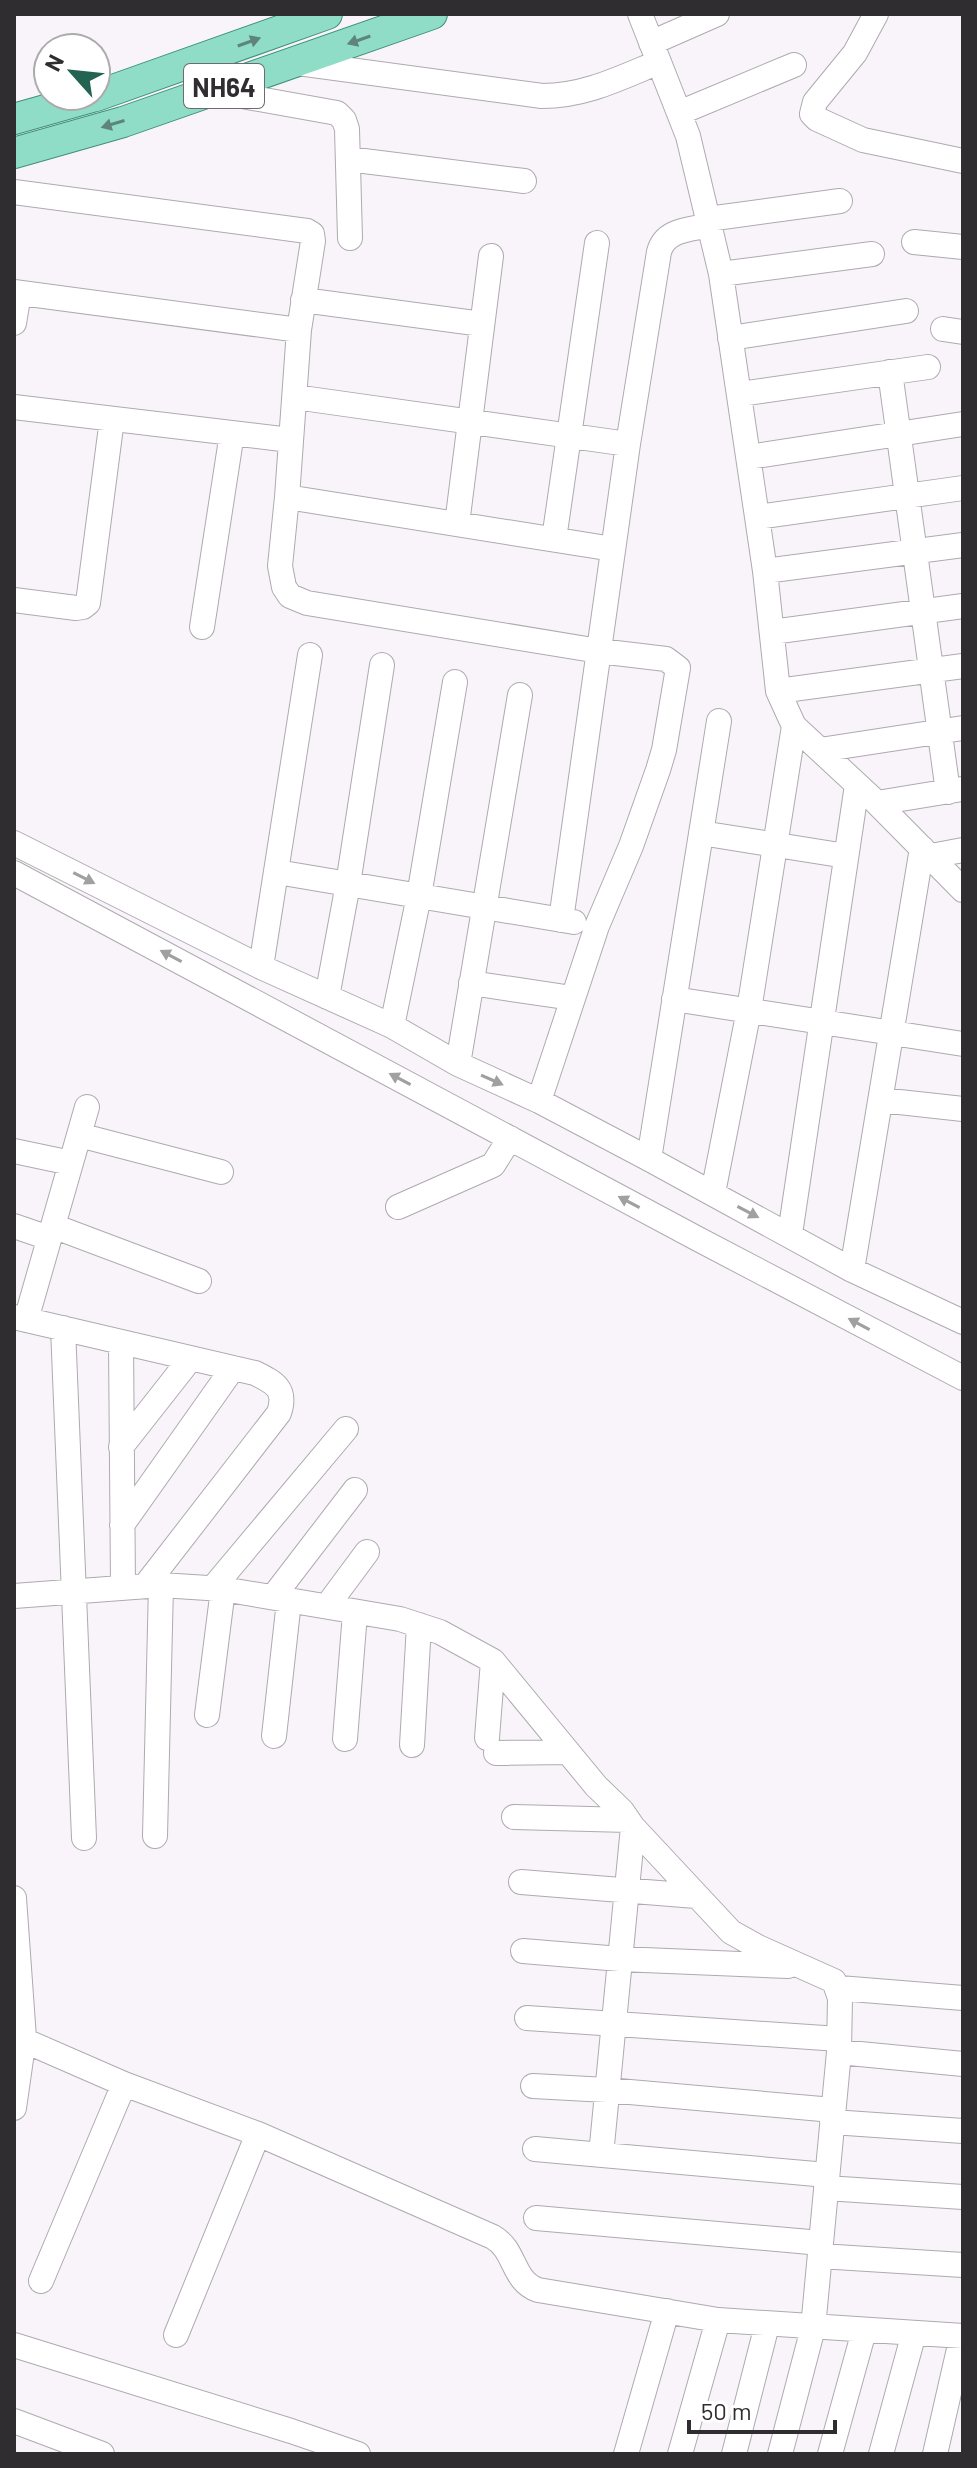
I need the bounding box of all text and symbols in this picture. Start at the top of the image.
north arrow [32,32,112,112]
one-way arrow [347,34,371,46]
one-way arrow [237,35,261,48]
text: N [38,50,68,75]
road number: NH64 [184,64,264,108]
one-way arrow [101,118,125,131]
one-way arrow [72,871,95,885]
one-way arrow [159,949,182,962]
one-way arrow [388,1072,411,1085]
one-way arrow [481,1073,504,1086]
one-way arrow [618,1195,640,1209]
one-way arrow [737,1204,759,1218]
one-way arrow [847,1317,870,1330]
scale bar [689,2384,835,2434]
text: 50 m [701,2396,752,2425]

